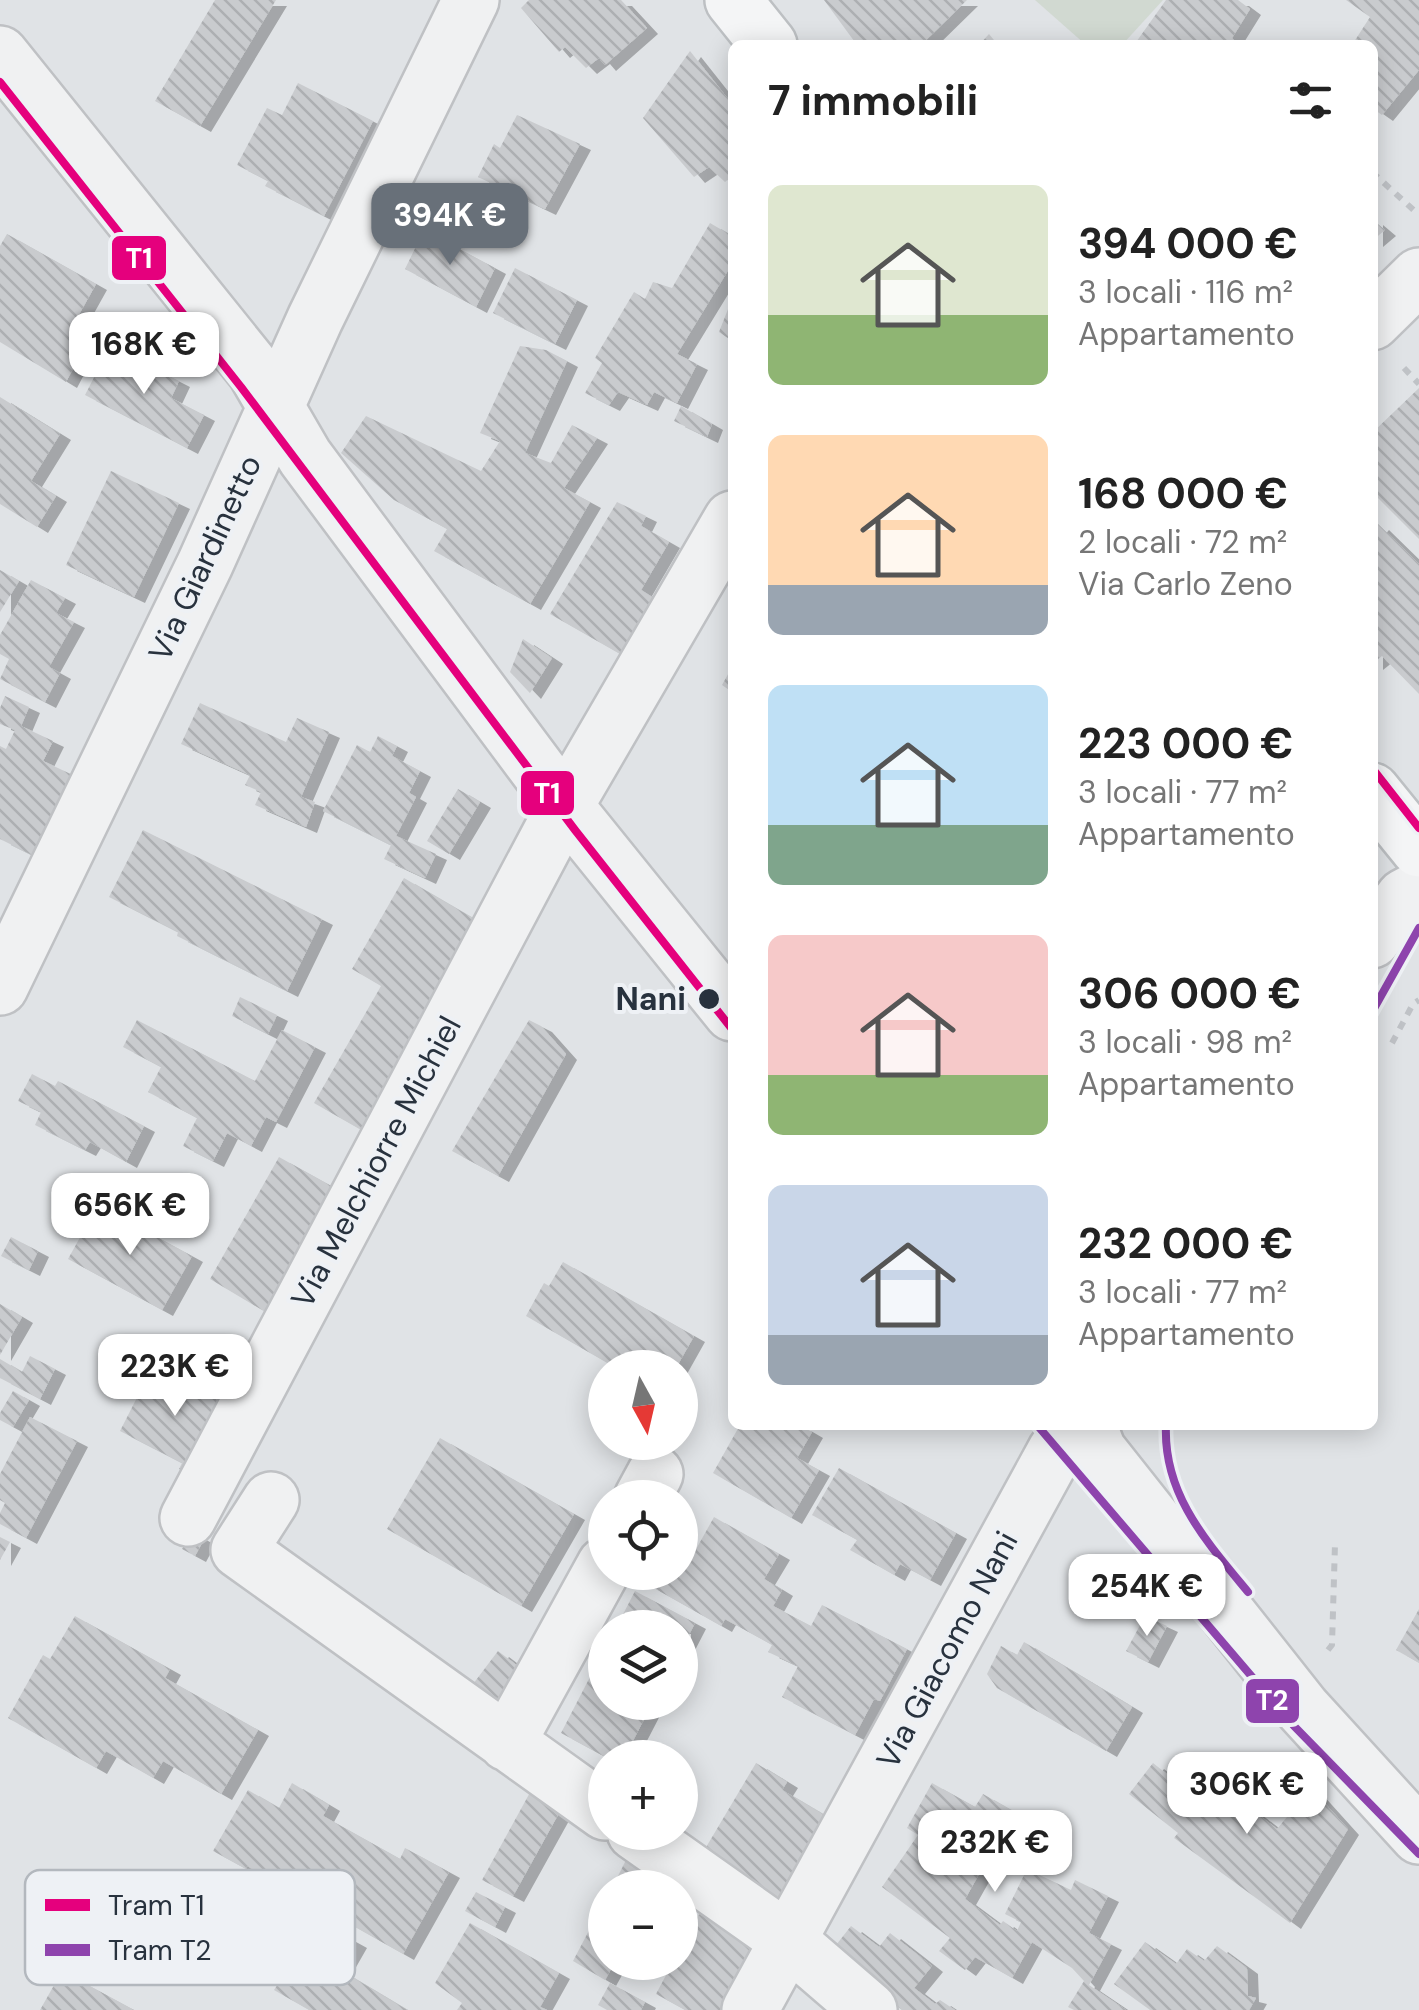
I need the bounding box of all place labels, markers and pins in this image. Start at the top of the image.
pin: 394K € [369,183,531,268]
pin: 168K € [63,312,225,397]
place label: Nani [615,978,686,1020]
marker: Nani [696,986,722,1012]
pin: 656K € [49,1173,211,1258]
pin: 223K € [94,1334,256,1419]
pin: 254K € [1066,1554,1228,1639]
pin: 306K € [1166,1752,1328,1837]
pin: 232K € [914,1810,1076,1895]

